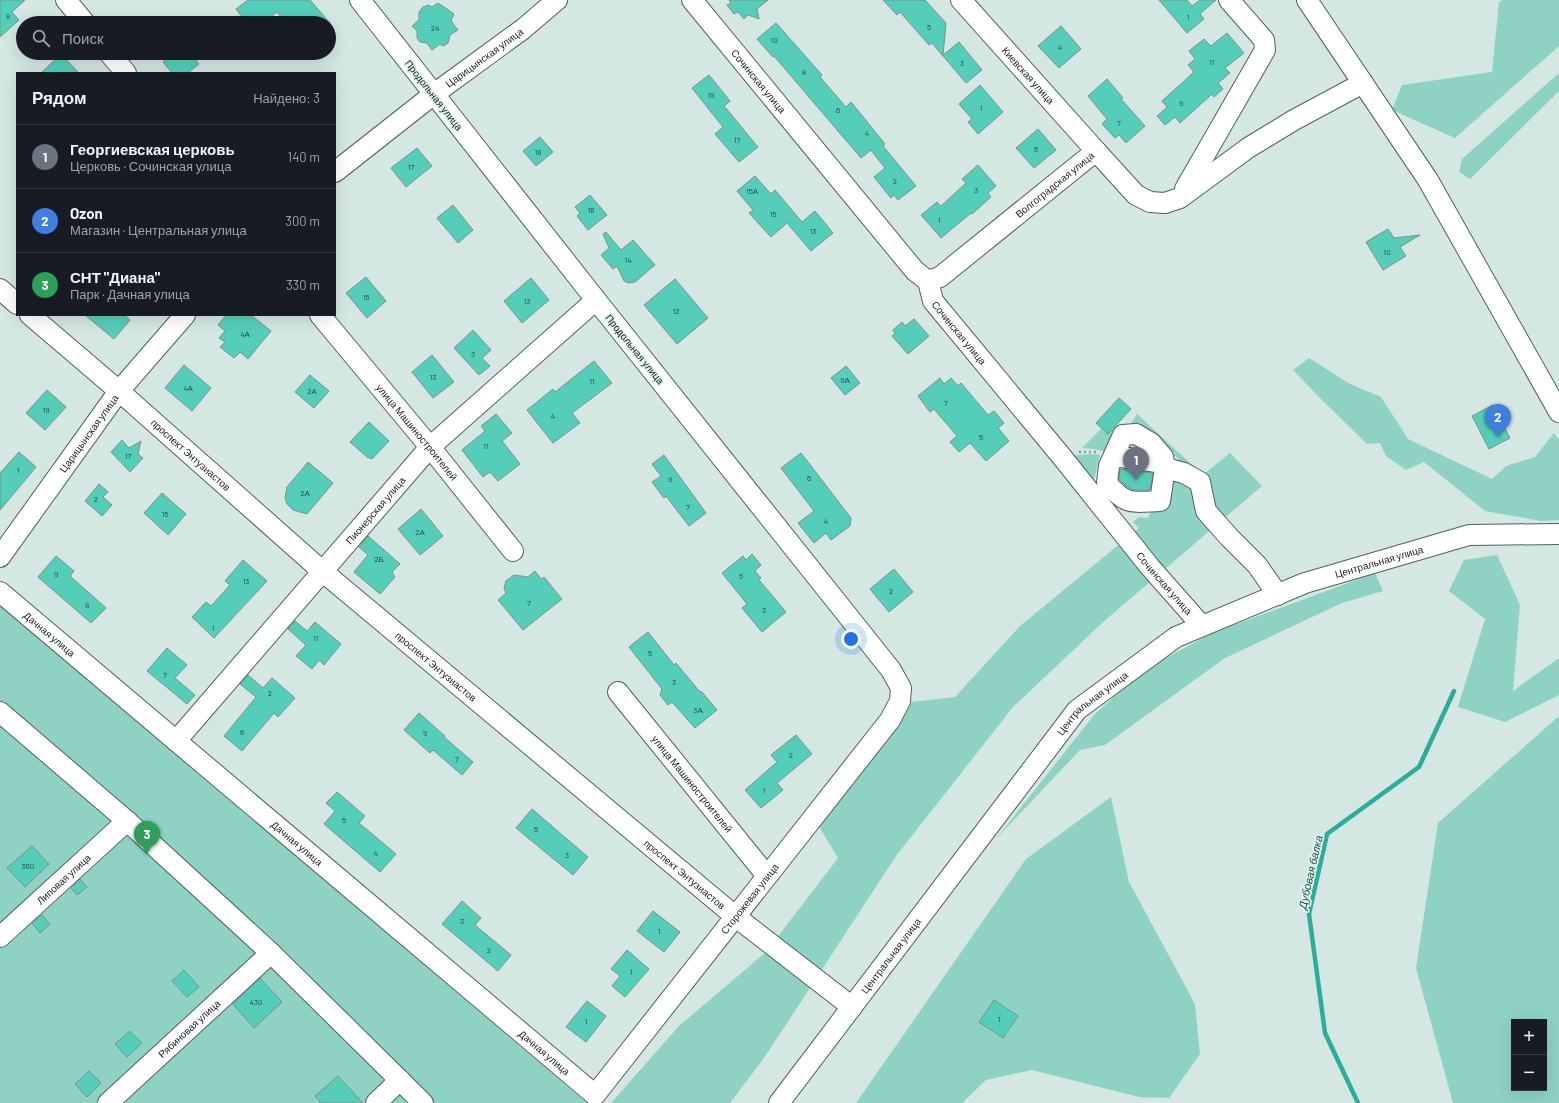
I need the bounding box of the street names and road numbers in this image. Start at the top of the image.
street label: Царицынская улица [443,25,525,90]
street label: Киевская улица [1000,44,1057,107]
street label: Сочинская улица [729,47,789,116]
street label: Продольная улица [403,57,466,133]
street label: Волгоградская улица [1013,149,1097,220]
street label: Сочинская улица [929,298,989,367]
street label: Продольная улица [603,312,667,387]
street label: улица Машиностроителей [374,381,460,483]
street label: Царицынская улица [57,392,121,475]
street label: проспект Энтузиастов [149,416,233,493]
street label: Пионерская улица [343,474,408,546]
street label: Центральная улица [1333,543,1425,580]
street label: Сочинская улица [1134,549,1195,617]
street label: Дачная улица [22,609,78,659]
street label: проспект Энтузиастов [393,629,479,704]
street label: Центральная улица [1054,668,1130,737]
street label: улица Машиностроителей [649,733,735,835]
street label: Дачная улица [269,818,325,868]
street label: проспект Энтузиастов [642,837,728,911]
street label: Липовая улица [34,851,93,907]
street label: Сторожевая улица [718,861,781,936]
street label: Центральная улица [858,915,923,996]
street label: Рябиновая улица [155,997,223,1060]
street label: Дачная улица [516,1027,573,1078]

